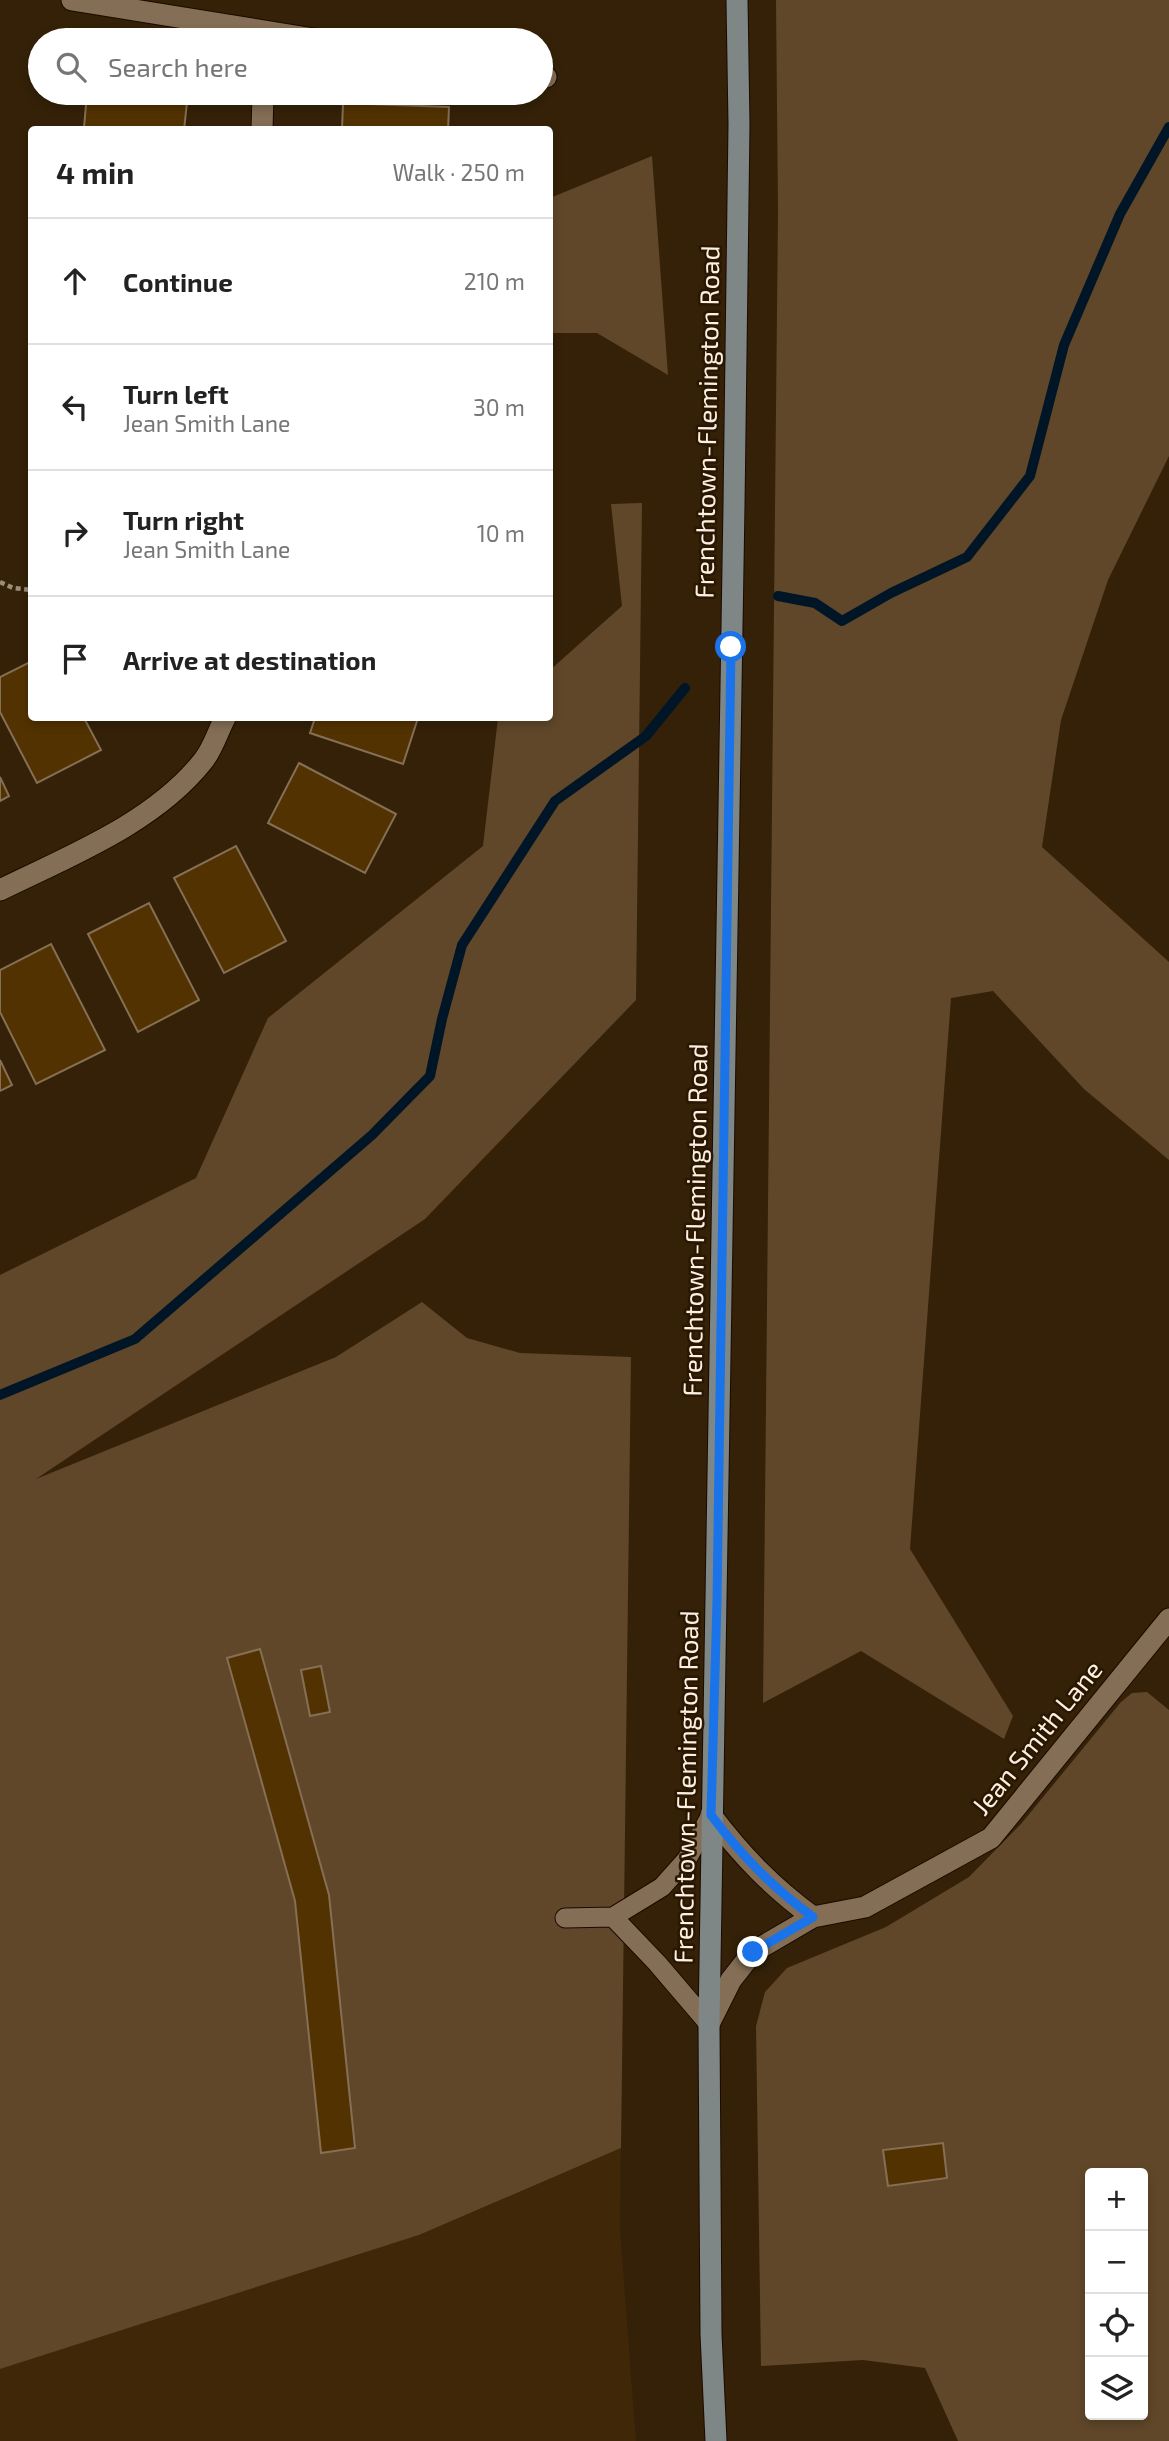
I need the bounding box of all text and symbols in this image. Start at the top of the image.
search box [28,28,553,105]
icon: search [52,48,90,86]
text: Search here [108,51,248,82]
text: 4 min [56,154,134,190]
text: Walk · 250 m [392,158,525,186]
street label: Frenchtown-Flemington Road [687,245,725,599]
icon: ahead [56,262,94,300]
text: Continue [123,266,233,297]
text: 210 m [464,267,525,295]
text: Turn left [123,378,229,409]
icon: left [56,388,94,426]
text: 30 m [473,393,525,421]
text: Jean Smith Lane [123,409,290,437]
text: Turn right [123,504,244,535]
icon: right [56,514,94,552]
text: 10 m [477,519,525,547]
text: Jean Smith Lane [123,535,290,563]
route start [715,631,746,662]
icon: arrive [56,640,94,678]
text: Arrive at destination [123,644,376,675]
street label: Frenchtown-Flemington Road [675,1043,713,1397]
street label: Frenchtown-Flemington Road [666,1610,704,1964]
street label: Jean Smith Lane [964,1654,1108,1820]
route end [737,1936,768,1967]
map controls [1085,2168,1148,2420]
button: + [1085,2168,1148,2231]
button: − [1085,2231,1148,2294]
button: locate [1085,2294,1148,2357]
button: layers [1085,2357,1148,2420]

